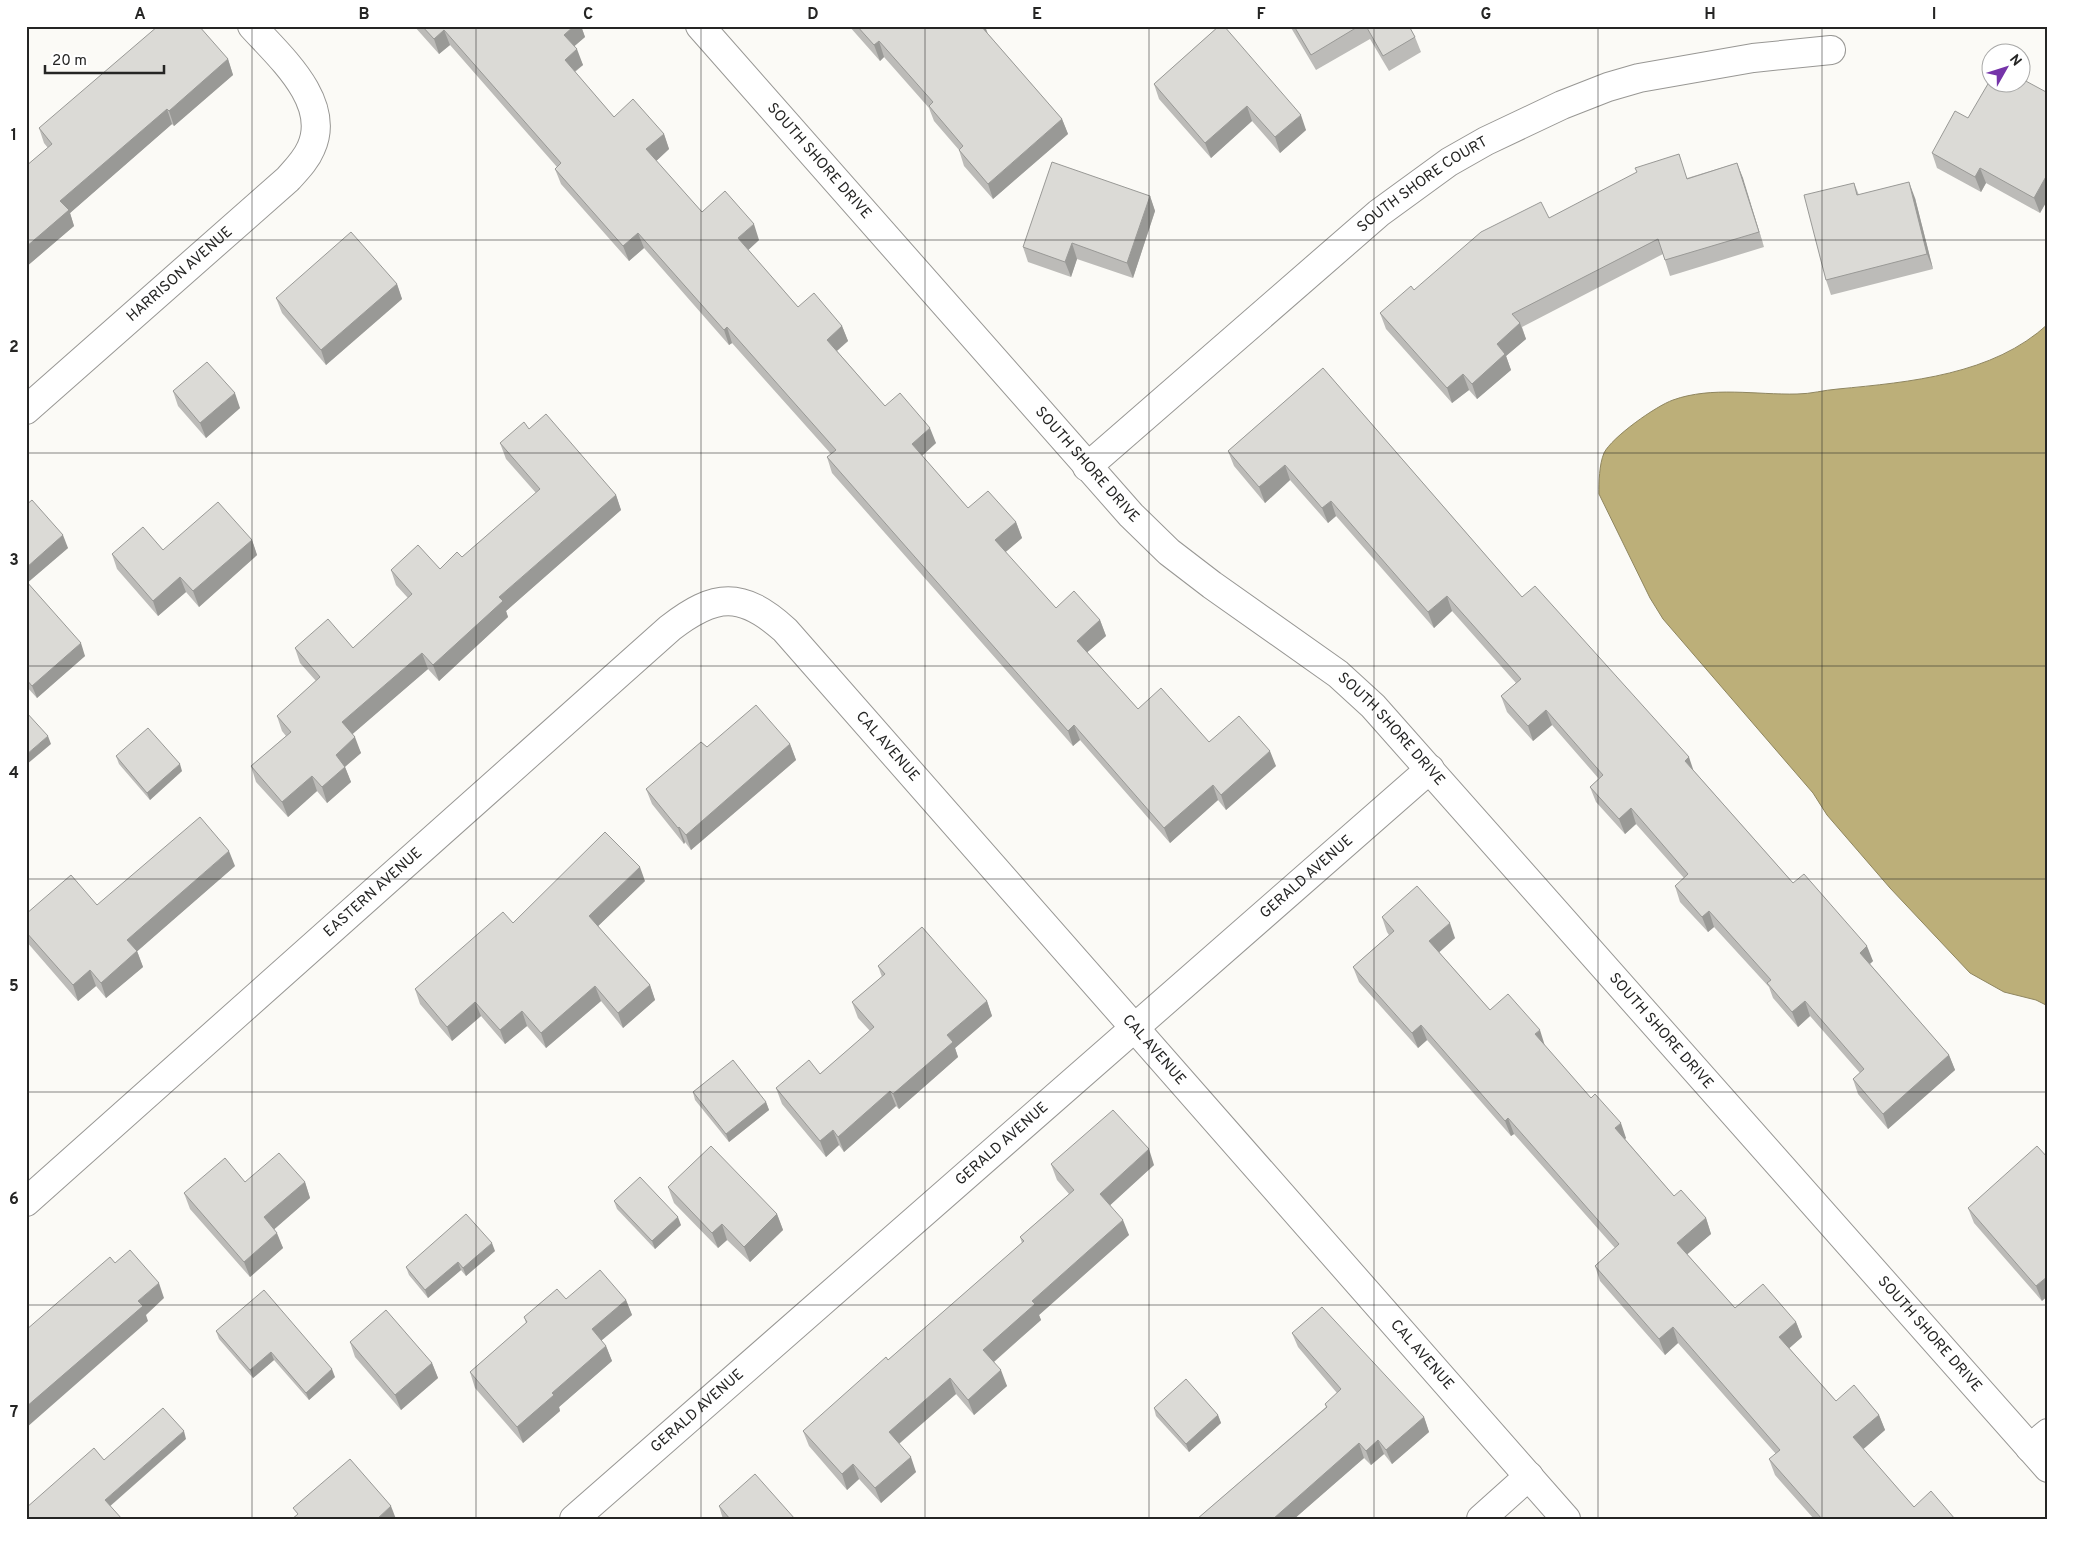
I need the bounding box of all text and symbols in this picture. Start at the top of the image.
text: A [134,5,146,25]
text: B [358,5,370,25]
text: C [583,5,593,25]
text: D [807,5,819,25]
text: E [1032,5,1042,25]
text: F [1256,5,1266,25]
text: G [1481,5,1491,25]
text: H [1704,5,1716,25]
text: I [1932,5,1936,25]
scale bar [45,42,164,74]
north arrow [1982,42,2032,92]
text: 20 m [52,52,87,71]
text: N [2005,52,2025,70]
street label: SOUTH SHORE DRIVE [763,99,875,223]
text: 1 [11,126,17,146]
street label: SOUTH SHORE COURT [1353,133,1491,237]
street label: HARRISON AVENUE [123,223,237,326]
text: 2 [9,338,19,358]
street label: SOUTH SHORE DRIVE [1031,403,1143,527]
text: 3 [9,551,19,571]
street label: SOUTH SHORE DRIVE [1333,669,1449,790]
street label: CAL AVENUE [851,707,923,786]
text: 4 [9,764,19,784]
street label: GERALD AVENUE [1256,831,1357,923]
street label: EASTERN AVENUE [320,844,426,942]
street label: SOUTH SHORE DRIVE [1605,969,1717,1093]
text: 5 [9,977,19,997]
street label: CAL AVENUE [1118,1011,1190,1089]
street label: GERALD AVENUE [952,1098,1052,1190]
text: 6 [9,1190,19,1210]
street label: SOUTH SHORE DRIVE [1873,1272,1986,1396]
street label: CAL AVENUE [1386,1316,1458,1394]
street label: GERALD AVENUE [647,1365,748,1457]
text: 7 [10,1403,18,1423]

